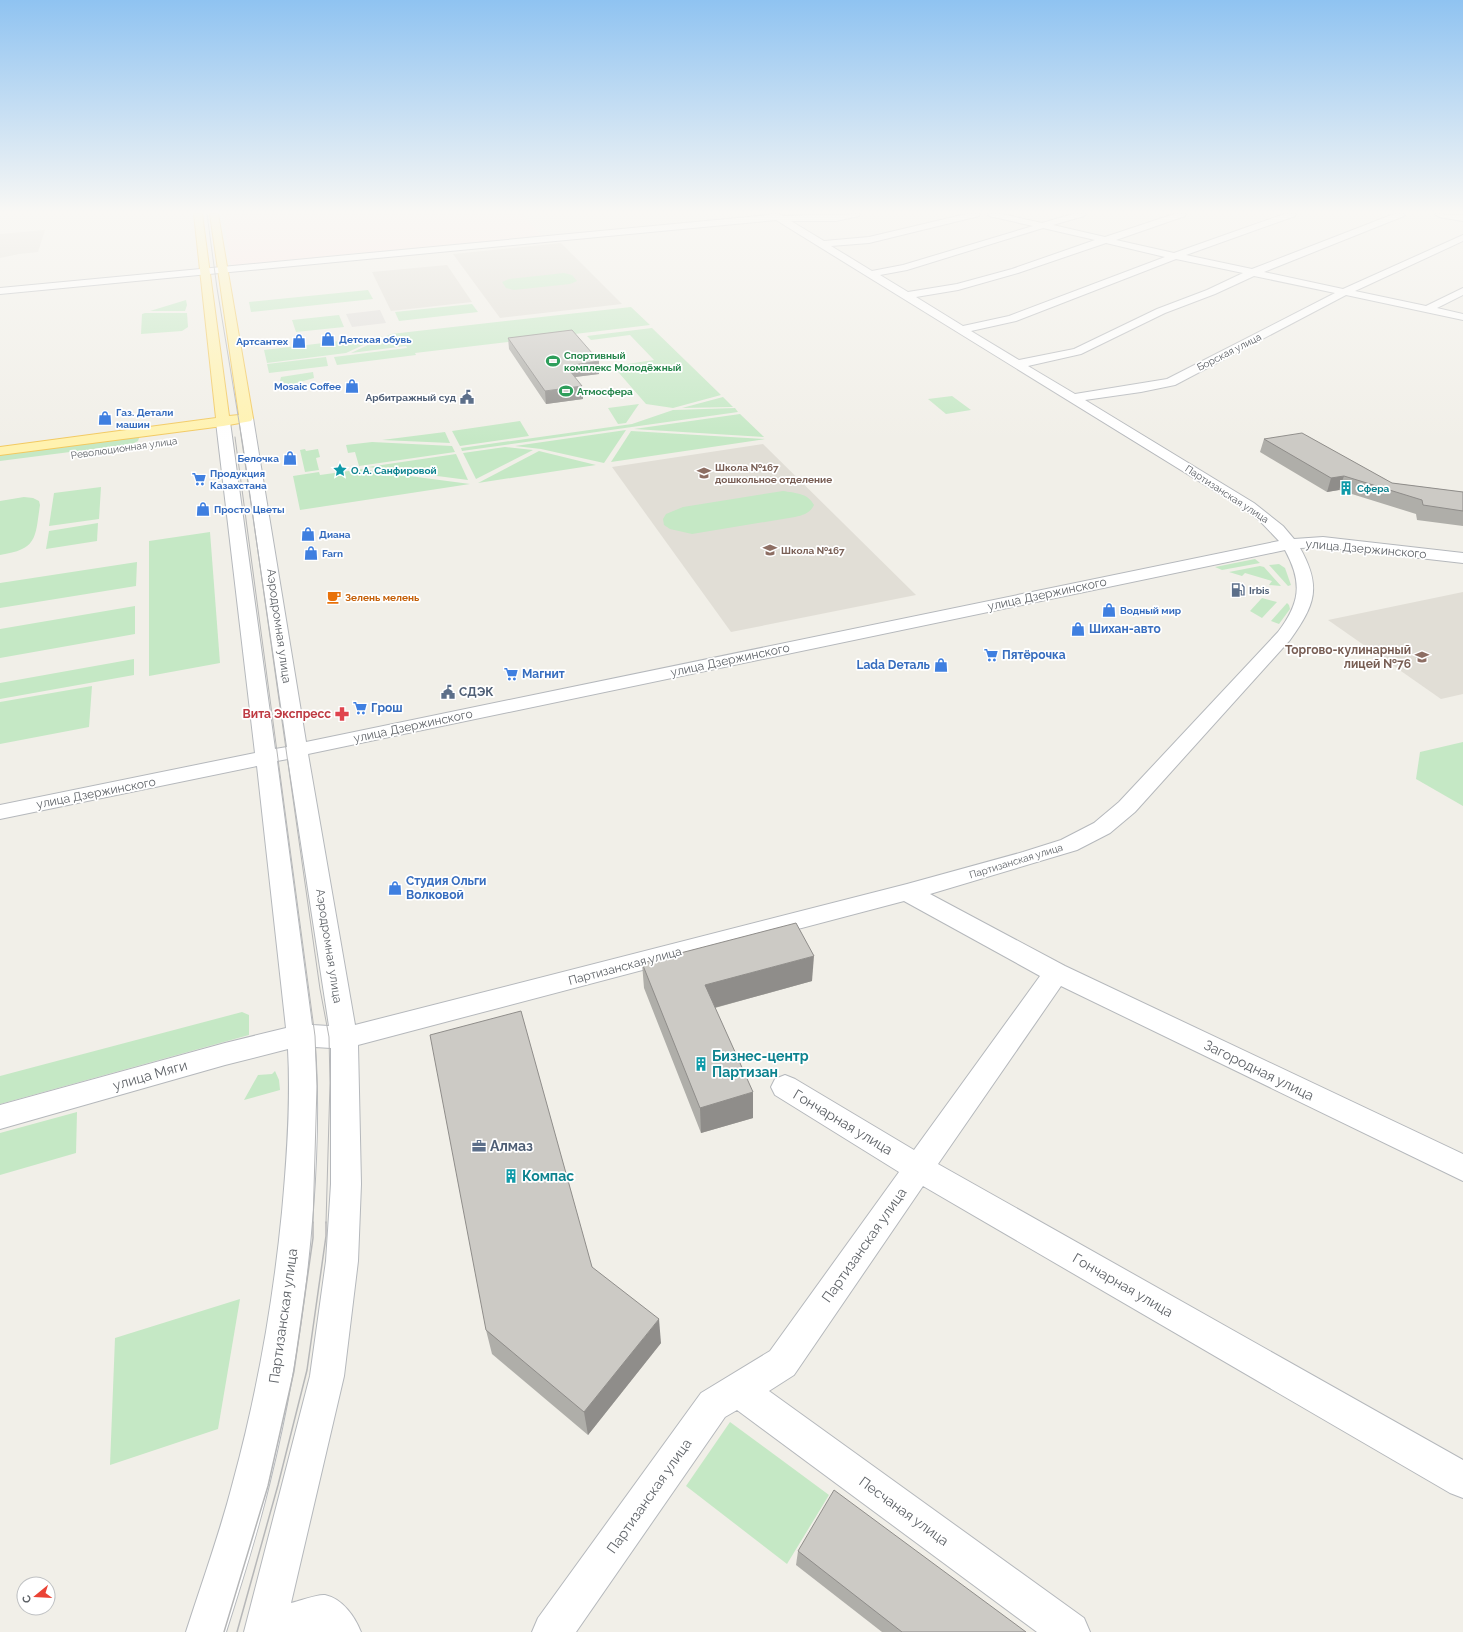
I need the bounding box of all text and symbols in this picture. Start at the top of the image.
shop icon: Детская обувь [320,331,336,347]
street label: Борская улица [1195,331,1263,373]
shop icon: Артсантех [291,333,307,349]
place label: Детская обувь [339,334,412,345]
place label: Артсантех [236,336,289,347]
place label: Спортивный комплекс Молодёжный [564,350,681,373]
sports icon: Спортивный комплекс Молодёжный [545,353,561,369]
shop icon: Mosaic Coffee [344,378,360,394]
place label: Mosaic Coffee [274,381,341,392]
sports icon: Атмосфера [558,383,574,399]
place label: Атмосфера [577,386,633,397]
public building icon: Арбитражный суд [459,389,475,405]
place label: Арбитражный суд [365,392,457,403]
place label: Газ. Детали машин [116,407,173,430]
shop icon: Газ. Детали машин [97,410,113,426]
street label: Революционная улица [70,435,178,461]
shop icon: Белочка [282,450,298,466]
place label: Белочка [237,453,279,464]
place icon: О. А. Санфировой [332,462,348,478]
place label: Школа №167 дошкольное отделение [715,462,832,485]
street label: Партизанская улица [1183,463,1271,525]
place label: О. А. Санфировой [351,465,437,476]
school or university icon: Школа №167 дошкольное отделение [696,465,712,481]
place label: Продукция Казахстана [210,468,267,491]
supermarket icon: Продукция Казахстана [191,471,207,487]
building icon: Сфера [1338,480,1354,496]
place label: Сфера [1357,483,1390,494]
shop icon: Просто Цветы [195,501,211,517]
place label: Просто Цветы [214,504,285,515]
shop icon: Диана [300,526,316,542]
place label: Диана [319,529,351,540]
street label: улица Дзержинского [1305,537,1427,561]
school or university icon: Школа №167 [762,542,778,558]
shop icon: Farn [303,545,319,561]
place label: Школа №167 [781,545,845,556]
place label: Farn [322,548,343,559]
street label: Аэродромная улица [264,568,294,684]
street label: улица Дзержинского [986,575,1108,613]
fuel station icon: Irbis [1230,582,1246,598]
place label: Irbis [1249,585,1270,596]
cafe icon: Зелень мелень [326,589,342,605]
place label: Зелень мелень [345,592,420,603]
shop icon: Водный мир [1101,602,1117,618]
place label: Водный мир [1120,605,1182,616]
shop icon: Шихан-авто [1070,621,1086,637]
place label: Шихан-авто [1089,622,1161,636]
street label: улица Дзержинского [669,641,791,679]
place label: Торгово-кулинарный лицей №76 [1285,643,1411,671]
supermarket icon: Пятёрочка [983,647,999,663]
place label: Пятёрочка [1002,648,1066,662]
school or university icon: Торгово-кулинарный лицей №76 [1414,649,1430,665]
shop icon: Lada Dеталь [933,657,949,673]
place label: Lada Dеталь [856,658,931,672]
supermarket icon: Магнит [503,666,519,682]
place label: Магнит [522,667,565,681]
public building icon: СДЭК [440,684,456,700]
place label: СДЭК [459,685,494,699]
supermarket icon: Грош [352,700,368,716]
place label: Грош [371,701,403,715]
pharmacy icon: Вита Экспресс [334,706,350,722]
place label: Вита Экспресс [243,707,331,721]
street label: улица Дзержинского [352,707,474,745]
street label: улица Дзержинского [35,775,157,811]
street label: Партизанская улица [968,842,1064,880]
place label: Студия Ольги Волковой [406,874,486,902]
shop icon: Студия Ольги Волковой [387,880,403,896]
street label: Аэродромная улица [313,888,345,1004]
street label: Партизанская улица [567,944,683,988]
street label: Загородная улица [1201,1036,1317,1104]
place label: Бизнес-центр Партизан [712,1048,809,1080]
building icon: Бизнес-центр Партизан [693,1056,709,1072]
street label: улица Мяги [111,1057,189,1093]
street label: Гончарная улица [790,1086,896,1158]
office icon: Алмаз [471,1138,487,1154]
place label: Алмаз [490,1138,533,1154]
building icon: Компас [503,1168,519,1184]
place label: Компас [522,1168,574,1184]
street label: Партизанская улица [818,1185,910,1305]
street label: Партизанская улица [266,1247,300,1385]
street label: Гончарная улица [1070,1250,1176,1320]
street label: Партизанская улица [603,1436,695,1556]
street label: Песчаная улица [856,1473,952,1549]
north arrow [16,1576,56,1616]
text: С [19,1593,34,1605]

